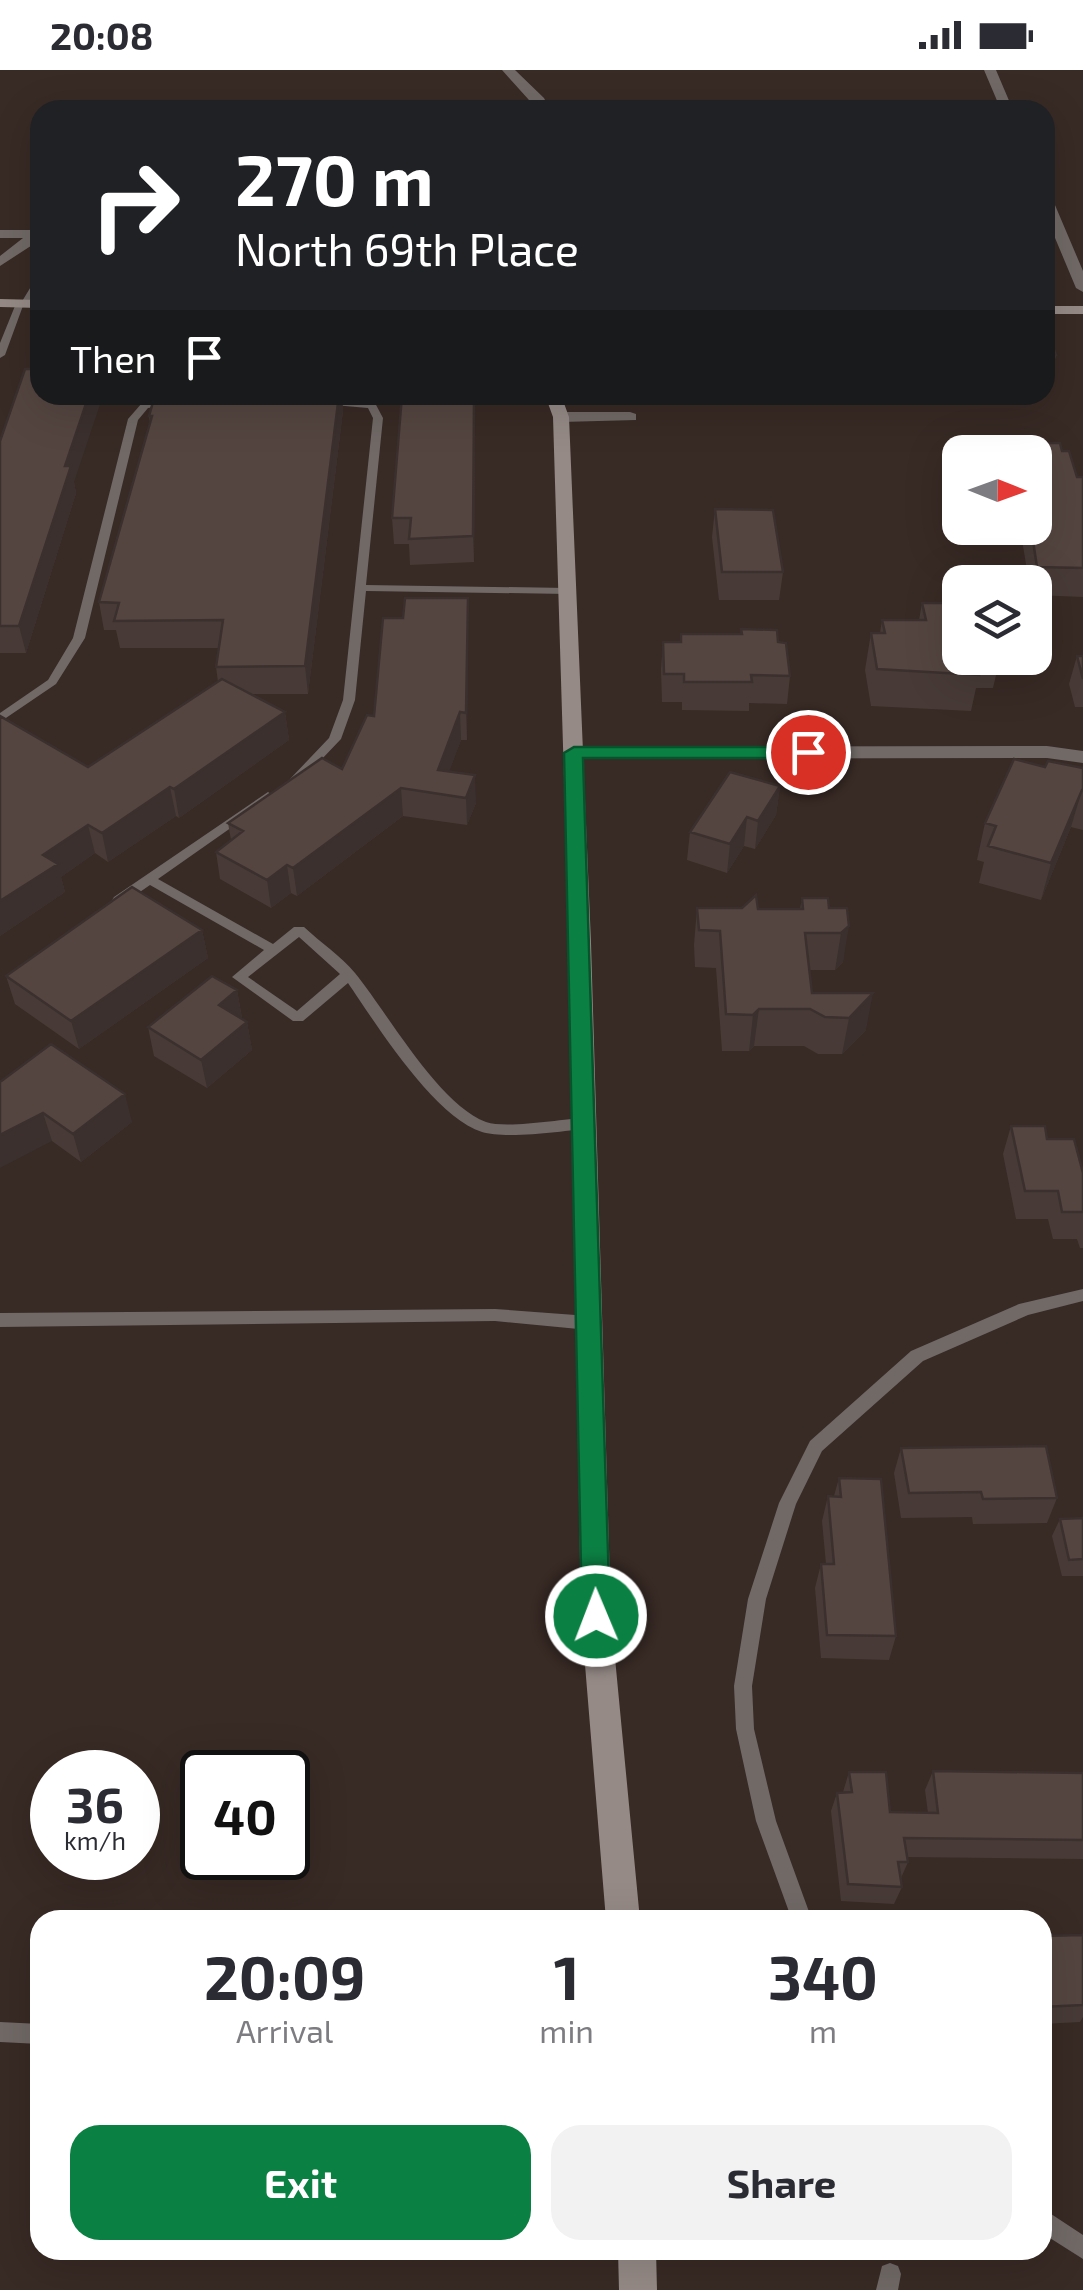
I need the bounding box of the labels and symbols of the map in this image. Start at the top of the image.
north arrow [942,435,1052,545]
pin [766,710,851,795]
position arrow [544,1564,648,1668]
speed limit sign: 40 [180,1750,310,1880]

